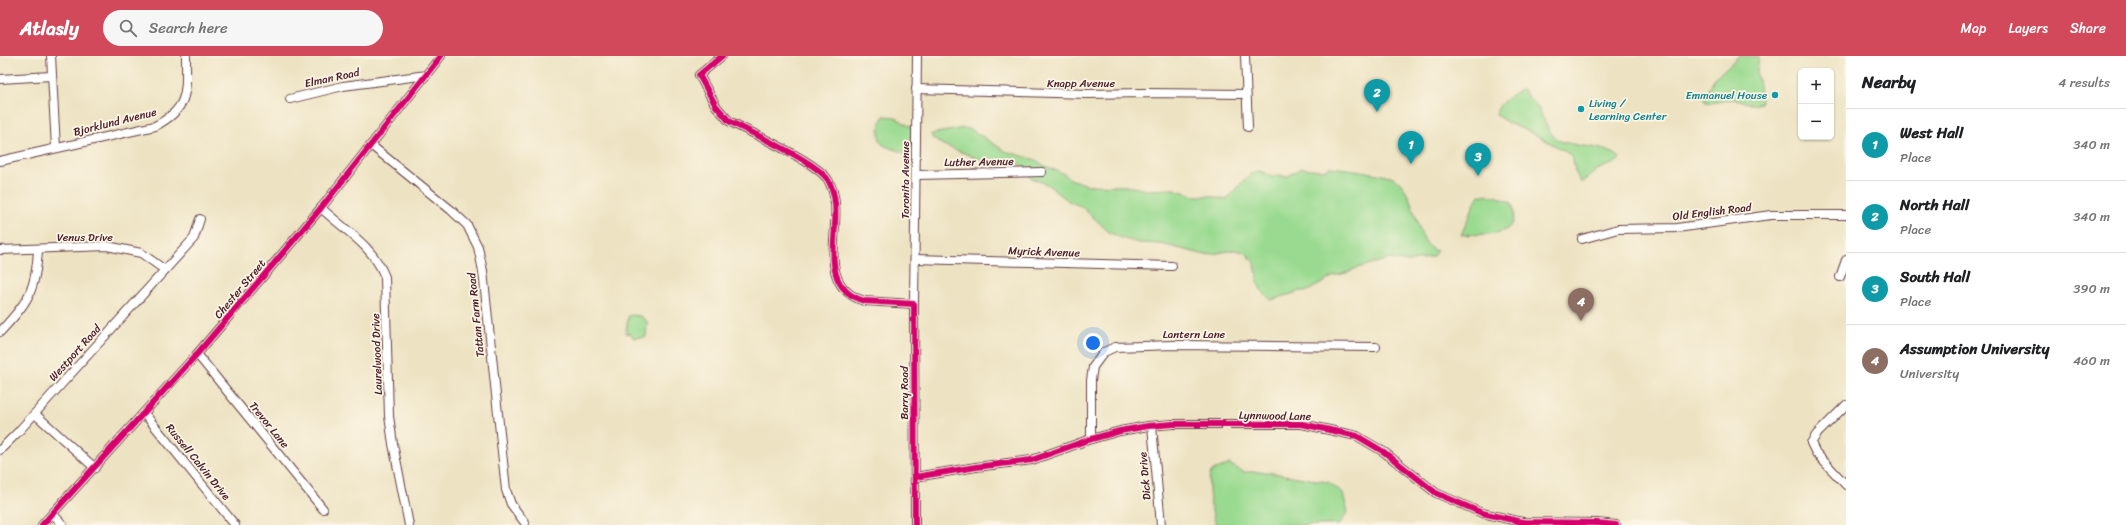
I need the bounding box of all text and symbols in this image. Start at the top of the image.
search box [103,10,383,46]
text: Atlasly [20,12,79,45]
text: Search here [149,15,228,41]
text: Map [1961,16,1986,41]
text: Layers [2008,16,2048,41]
text: Share [2070,16,2106,41]
icon: search [117,17,139,39]
street label: Elman Road [303,63,362,93]
text: Nearby [1862,67,1916,97]
map controls [1798,68,1834,140]
button: + [1798,68,1834,104]
text: 4 results [2058,71,2110,94]
street label: Knapp Avenue [1047,74,1115,93]
pin: 2 [1364,79,1390,112]
place label: Emmanuel House [1686,86,1768,105]
marker: Emmanuel House [1770,90,1780,100]
place label: Living / Learning Center [1589,94,1668,126]
street label: Bjorklund Avenue [71,102,159,142]
marker: Living / Learning Center [1576,104,1586,114]
button: − [1798,104,1834,140]
text: West Hall [1900,120,1963,146]
pin: 1 [1398,131,1424,164]
text: 1 [1872,133,1878,156]
text: 340 m [2073,133,2110,156]
street label: Toronita Avenue [896,141,915,219]
pin: 3 [1465,143,1491,176]
text: Place [1900,146,1931,169]
street label: Luther Avenue [944,152,1014,172]
text: North Hall [1900,192,1969,218]
street label: Old English Road [1671,198,1754,226]
text: 2 [1871,205,1879,228]
text: 340 m [2073,205,2110,228]
text: Place [1900,218,1931,241]
street label: Venus Drive [57,228,113,247]
street label: Myrick Avenue [1008,241,1081,263]
street label: Chester Street [209,255,271,323]
text: South Hall [1900,264,1970,290]
street label: Tattan Farm Road [462,271,490,358]
text: 3 [1871,277,1879,300]
text: 390 m [2073,277,2110,300]
pin: 4 [1568,288,1594,321]
text: Place [1900,290,1931,313]
street label: Laurelwood Drive [366,312,388,395]
street label: Westport Road [44,319,107,386]
street label: Lantern Lane [1163,325,1226,344]
your location [1083,333,1103,353]
text: Assumption University [1900,336,2050,362]
text: 4 [1871,349,1879,372]
text: 460 m [2073,349,2110,372]
text: University [1900,362,1959,385]
street label: Barry Road [895,365,914,420]
street label: Trevor Lane [244,397,294,453]
street label: Lynnwood Lane [1239,406,1312,426]
street label: Russell Calvin Drive [161,419,236,505]
street label: Dick Drive [1133,450,1157,501]

